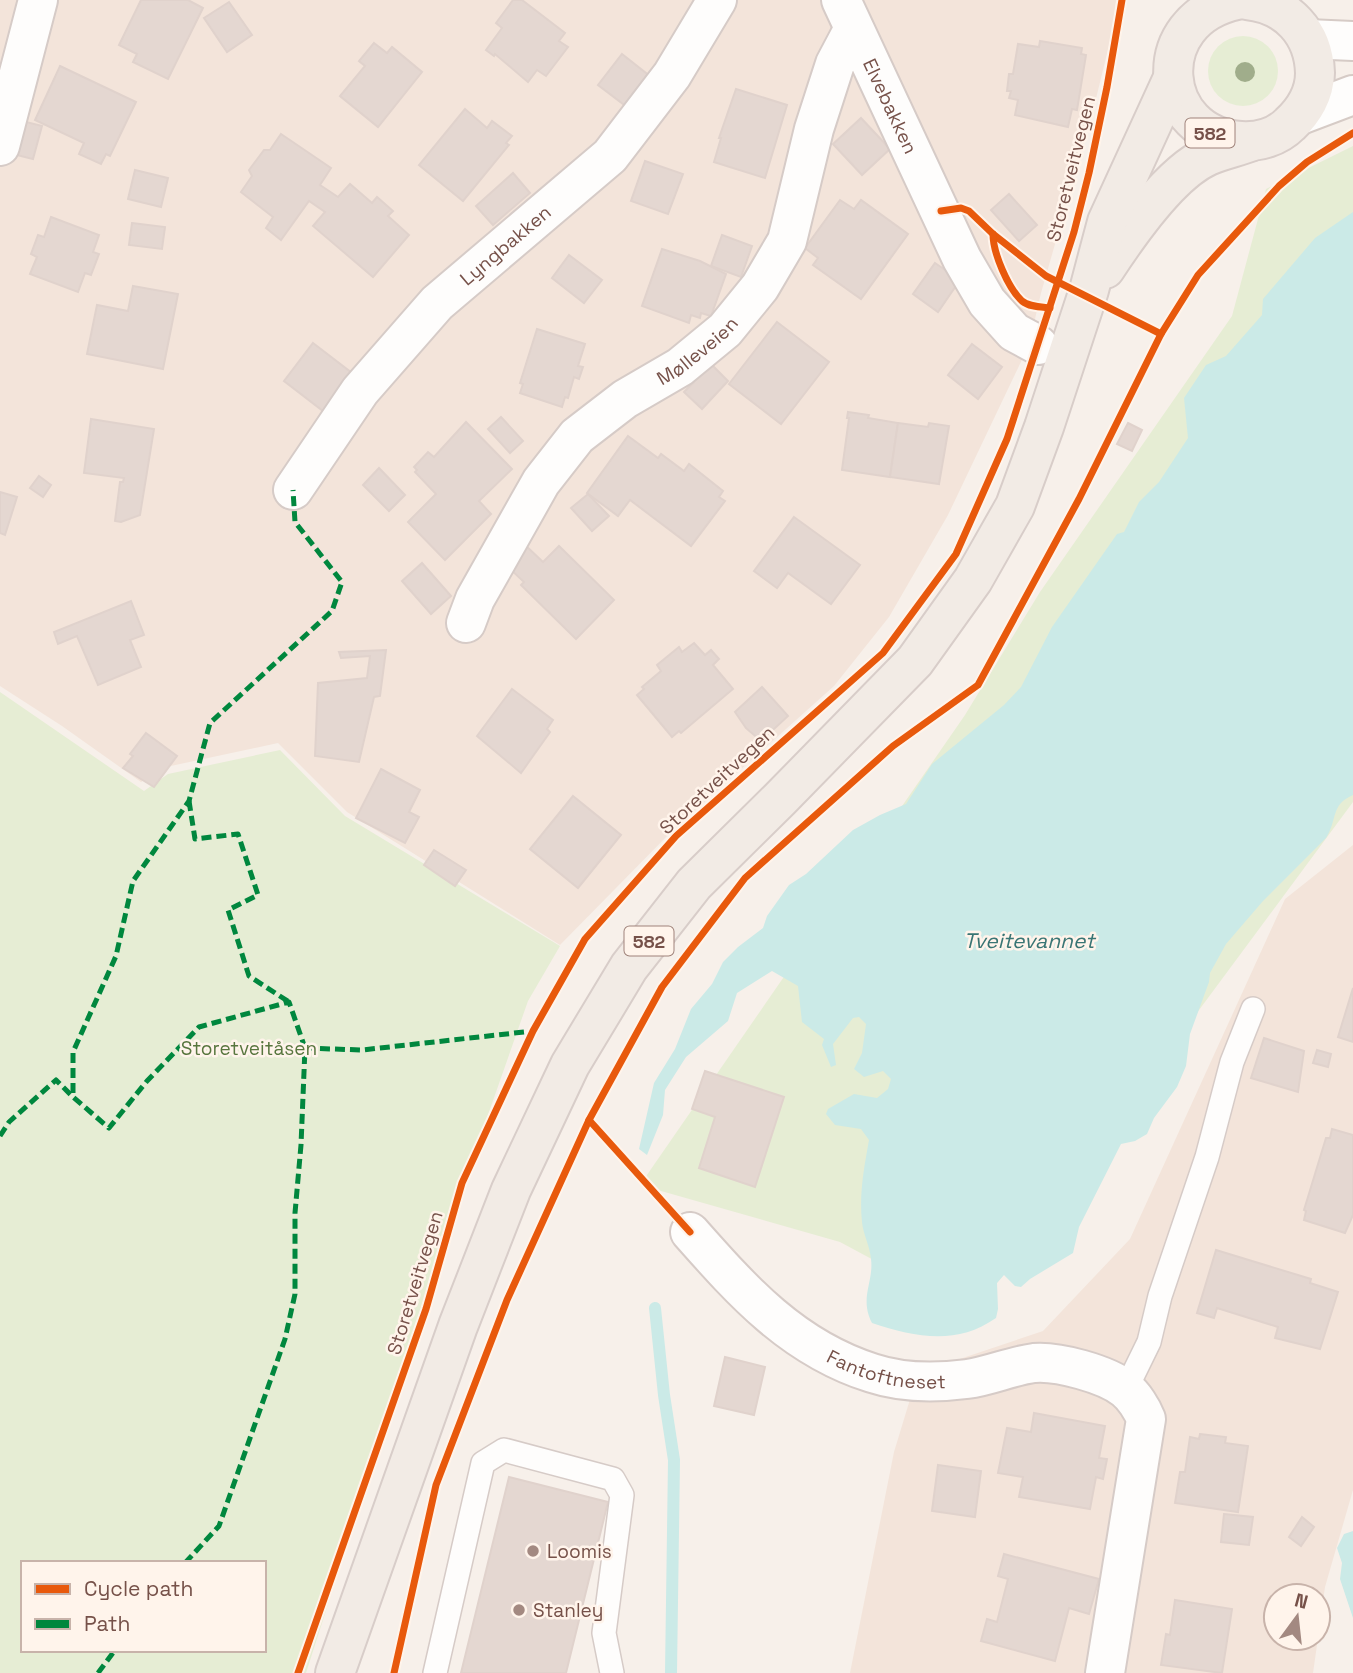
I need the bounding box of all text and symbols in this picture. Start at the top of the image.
street label: Elvebakken [857,54,924,158]
street label: Storetveitvegen [1041,94,1101,244]
road number: 582 [1186,118,1234,148]
street label: Lyngbakken [455,199,556,291]
street label: Mølleveien [652,312,743,390]
street label: Storetveitvegen [654,720,780,840]
road number: 582 [624,926,674,956]
water label: Tveitevannet [963,927,1097,954]
park label: Storetveitåsen [181,1036,317,1061]
street label: Storetveitvegen [381,1208,449,1358]
street label: Fantoftneset [823,1344,946,1394]
place label: Loomis [547,1539,612,1564]
marker: Loomis [525,1543,541,1559]
legend [21,1561,266,1652]
text: Cycle path [84,1575,193,1602]
north arrow [1262,1582,1332,1652]
text: N [1292,1587,1311,1615]
place label: Stanley [533,1598,603,1623]
marker: Stanley [511,1602,527,1618]
text: Path [84,1610,130,1637]

